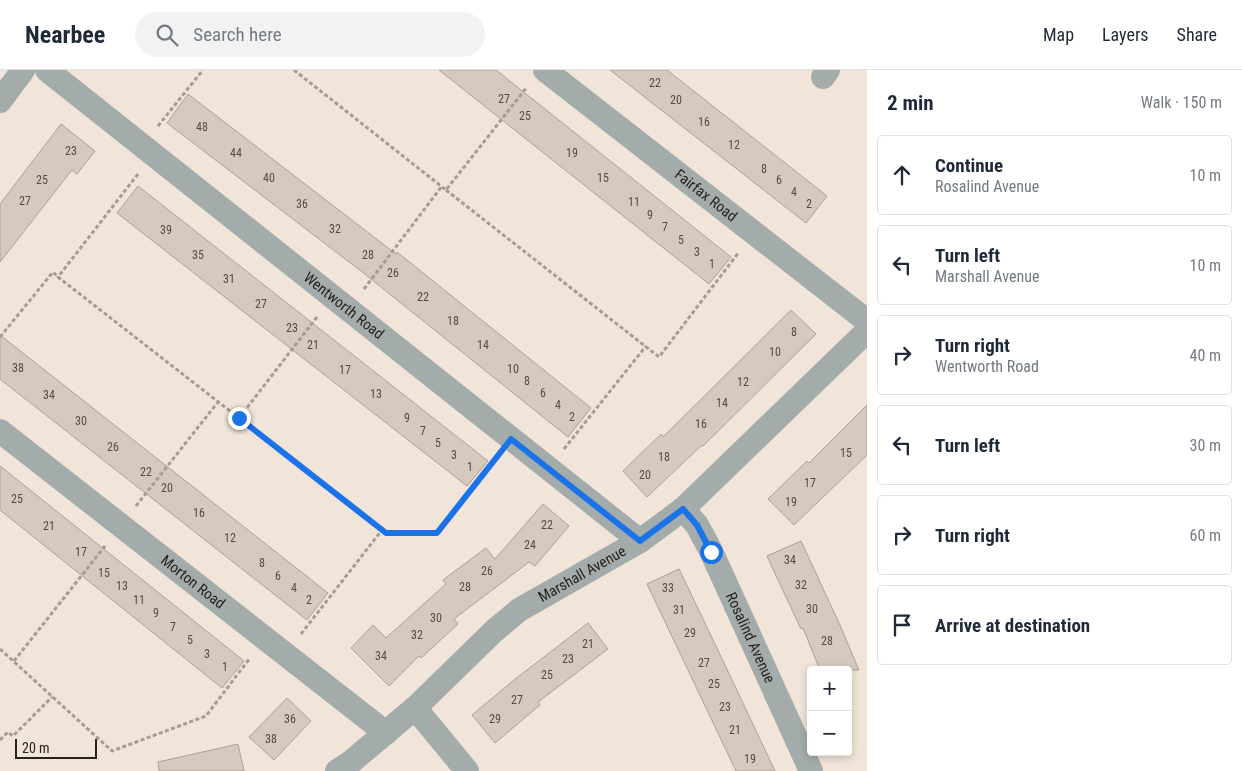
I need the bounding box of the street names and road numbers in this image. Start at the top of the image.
street label: Fairfax Road [671,165,741,225]
street label: Wentworth Road [300,268,388,343]
street label: Marshall Avenue [535,542,629,606]
street label: Morton Road [157,551,229,613]
street label: Rosalind Avenue [722,589,779,686]

